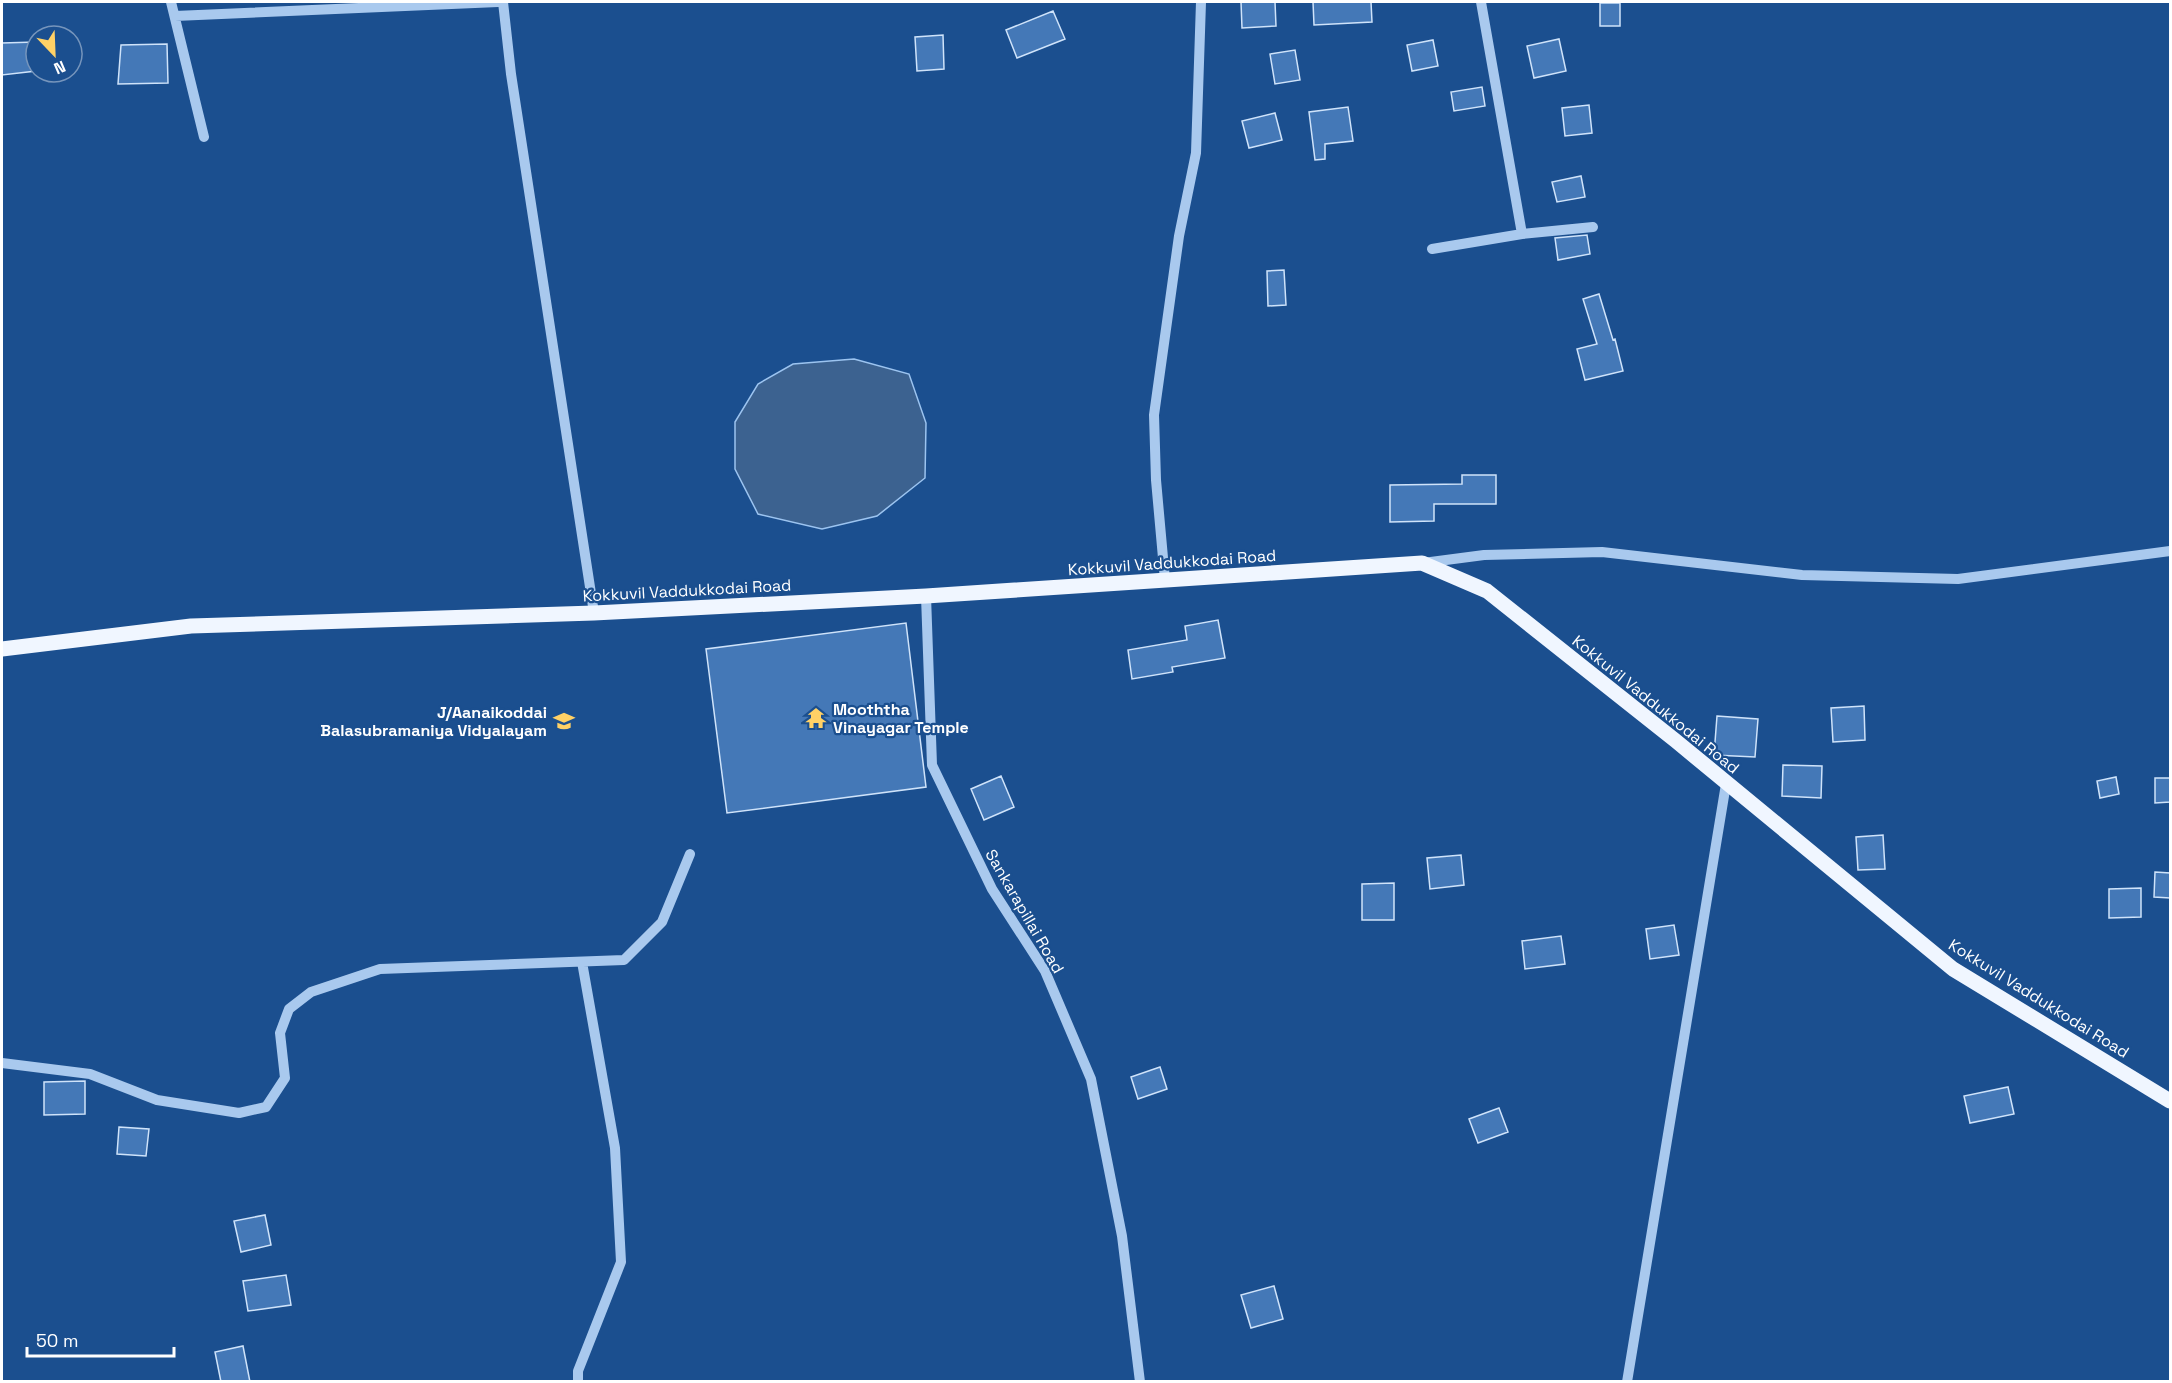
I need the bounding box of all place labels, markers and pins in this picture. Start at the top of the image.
place label: Mooththa Vinayagar Temple [833,699,969,738]
place label: J/Aanaikoddai Balasubramaniya Vidyalayam [320,702,547,741]
temple icon: Mooththa Vinayagar Temple [804,706,828,730]
school or university icon: J/Aanaikoddai Balasubramaniya Vidyalayam [552,709,576,733]

